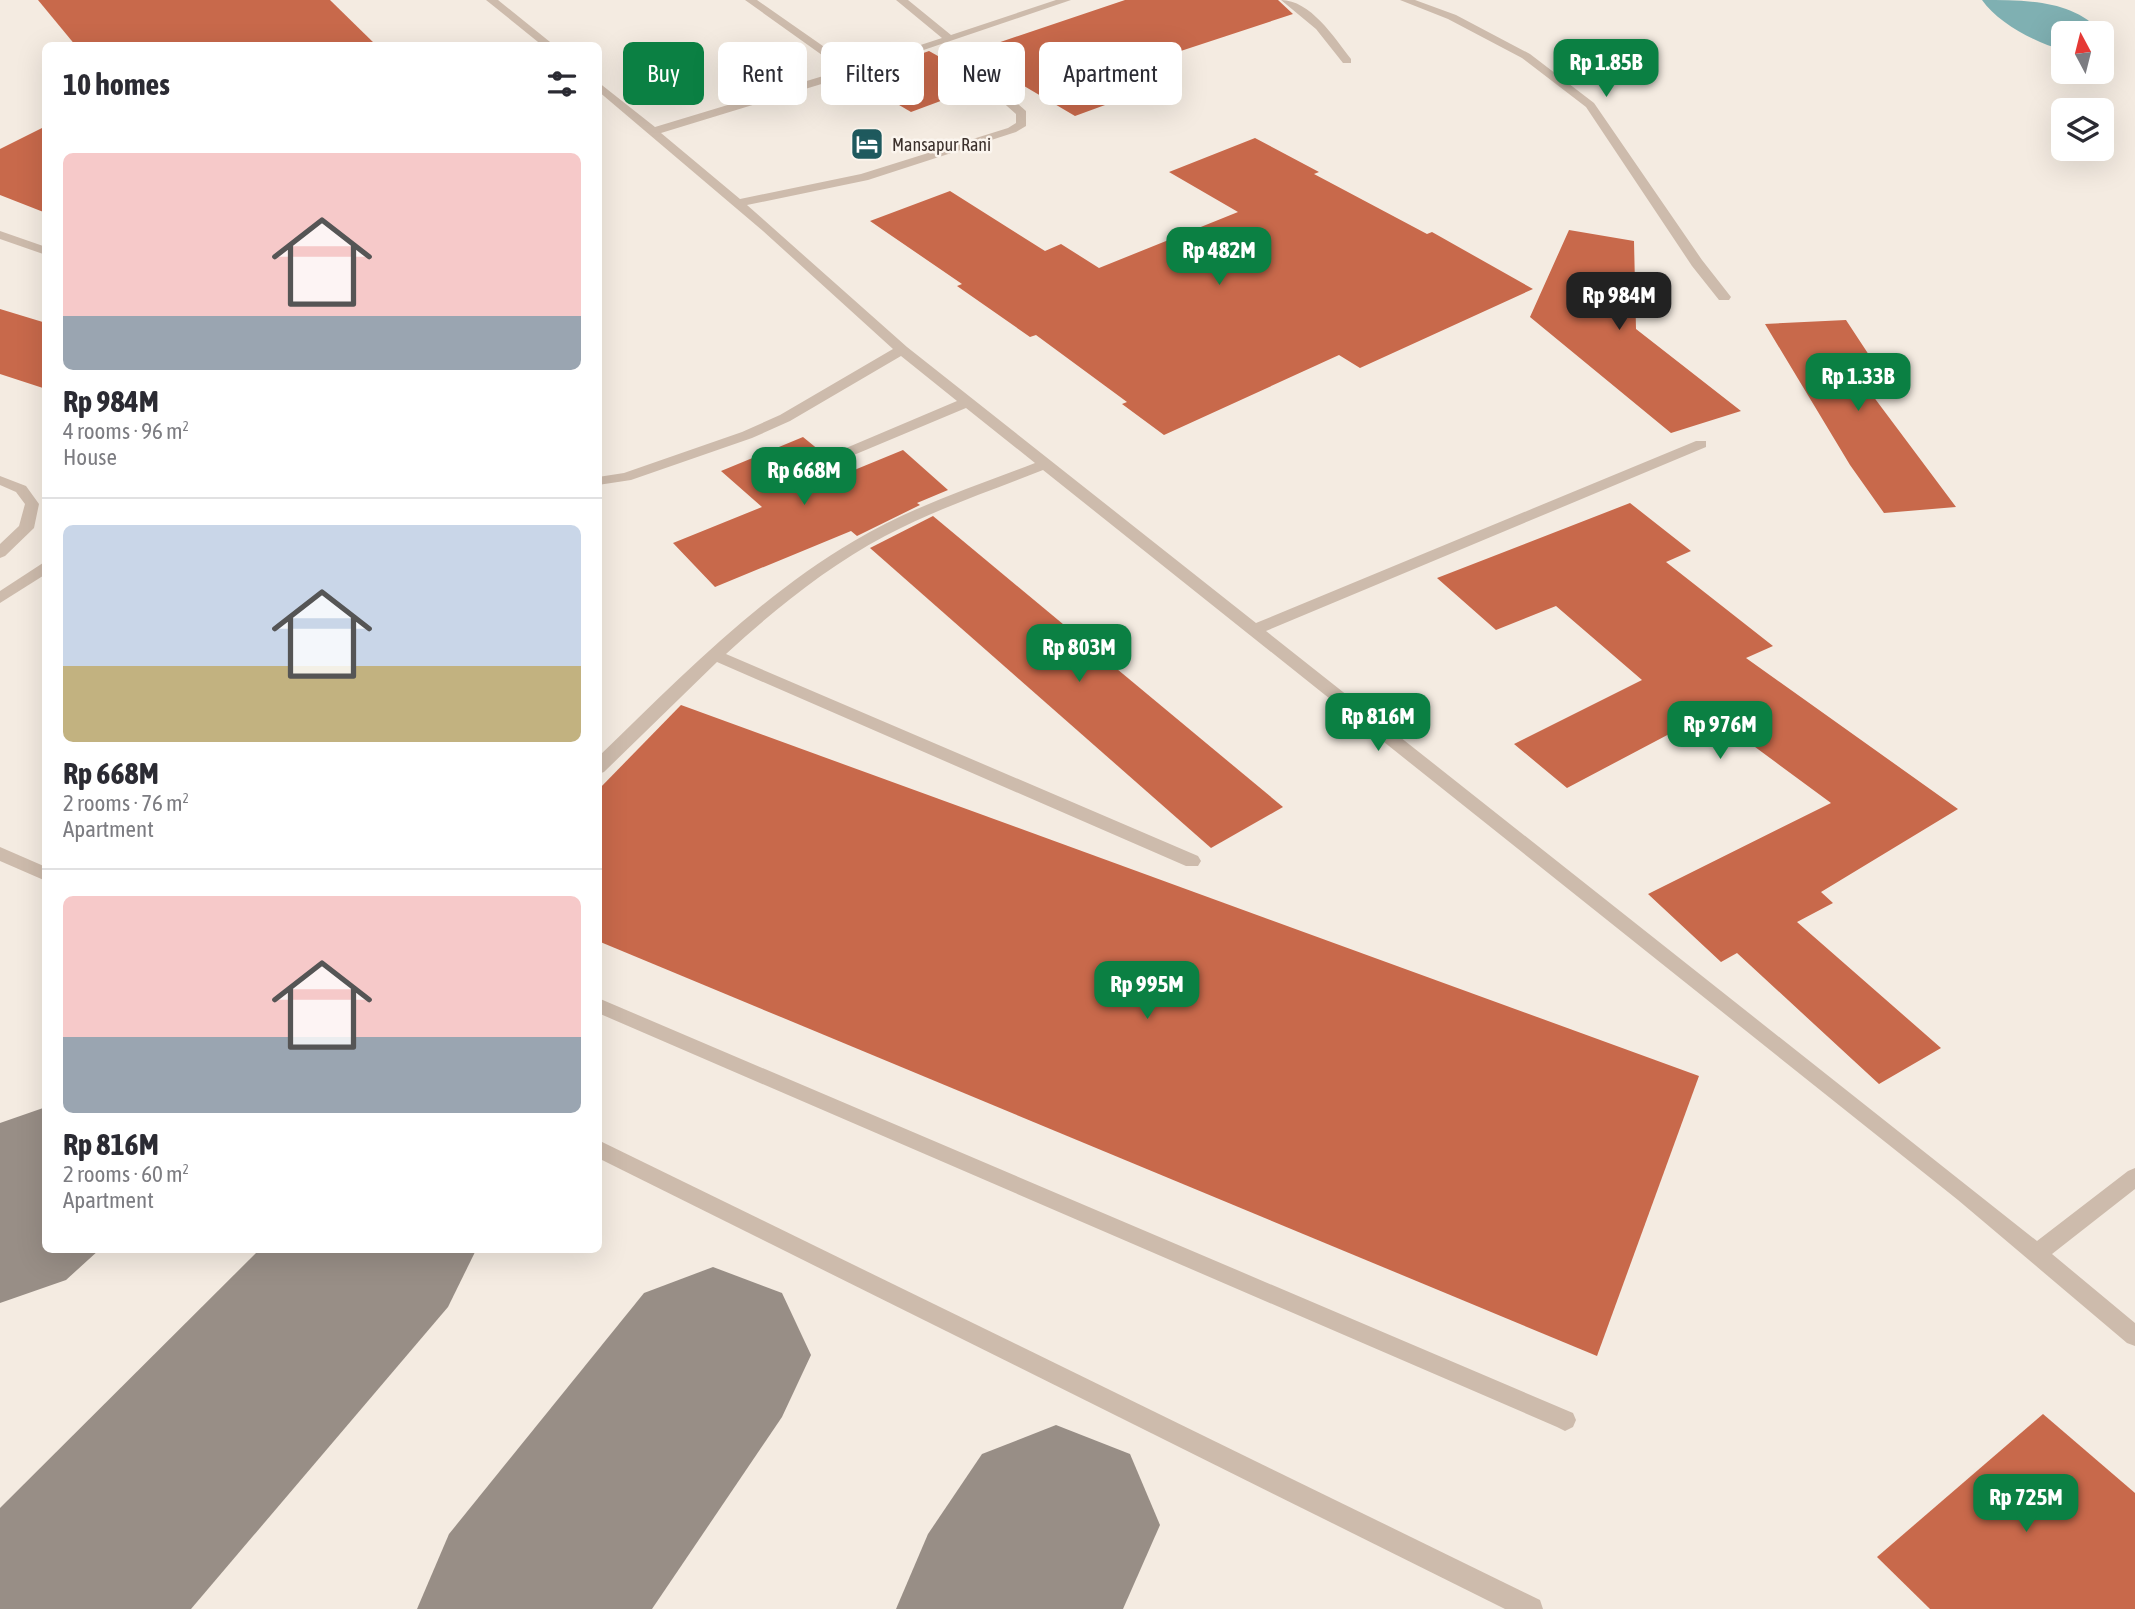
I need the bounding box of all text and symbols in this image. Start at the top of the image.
north arrow [2051,21,2114,84]
map controls [2051,21,2114,161]
pin: Rp 1.85B [1534,40,1678,99]
chip: Buy [623,42,704,105]
chip: Rent [718,42,807,105]
chip: Filters [821,42,924,105]
chip: New [938,42,1025,105]
chip: Apartment [1039,42,1182,105]
text: Rp 1.85B [1570,49,1642,75]
icon: filters [543,65,581,103]
text: 10 homes [63,67,170,101]
button: layers [2051,98,2114,161]
hotel icon: Mansapur Rani [848,125,886,163]
place label: Mansapur Rani [892,134,991,155]
icon: home [259,199,385,325]
pin: Rp 482M [1154,228,1284,287]
text: Rp 482M [1182,237,1256,263]
pin: Rp 984M [1554,272,1684,332]
text: Rp 984M [1582,282,1656,308]
pin: Rp 1.33B [1786,354,1930,413]
text: Rp 1.33B [1822,363,1894,389]
text: Rp 984M [63,384,159,418]
text: 4 rooms · 96 m² [63,418,189,444]
text: House [63,444,117,470]
pin: Rp 668M [739,448,869,507]
text: Rp 668M [767,457,841,483]
icon: home [259,571,385,697]
pin: Rp 803M [1014,624,1144,684]
text: Rp 803M [1042,634,1116,660]
pin: Rp 816M [1313,694,1443,753]
pin: Rp 976M [1655,702,1785,761]
text: Rp 816M [1341,703,1415,729]
text: Rp 976M [1683,711,1757,737]
text: Rp 668M [63,756,159,790]
text: 2 rooms · 76 m² [63,790,189,816]
text: Apartment [63,816,154,842]
icon: home [259,942,385,1068]
pin: Rp 995M [1082,962,1212,1021]
text: Rp 995M [1110,971,1184,997]
text: Rp 816M [63,1127,159,1161]
text: 2 rooms · 60 m² [63,1161,189,1187]
text: Apartment [63,1187,154,1213]
pin: Rp 725M [1961,1474,2091,1534]
text: Rp 725M [1989,1484,2063,1510]

